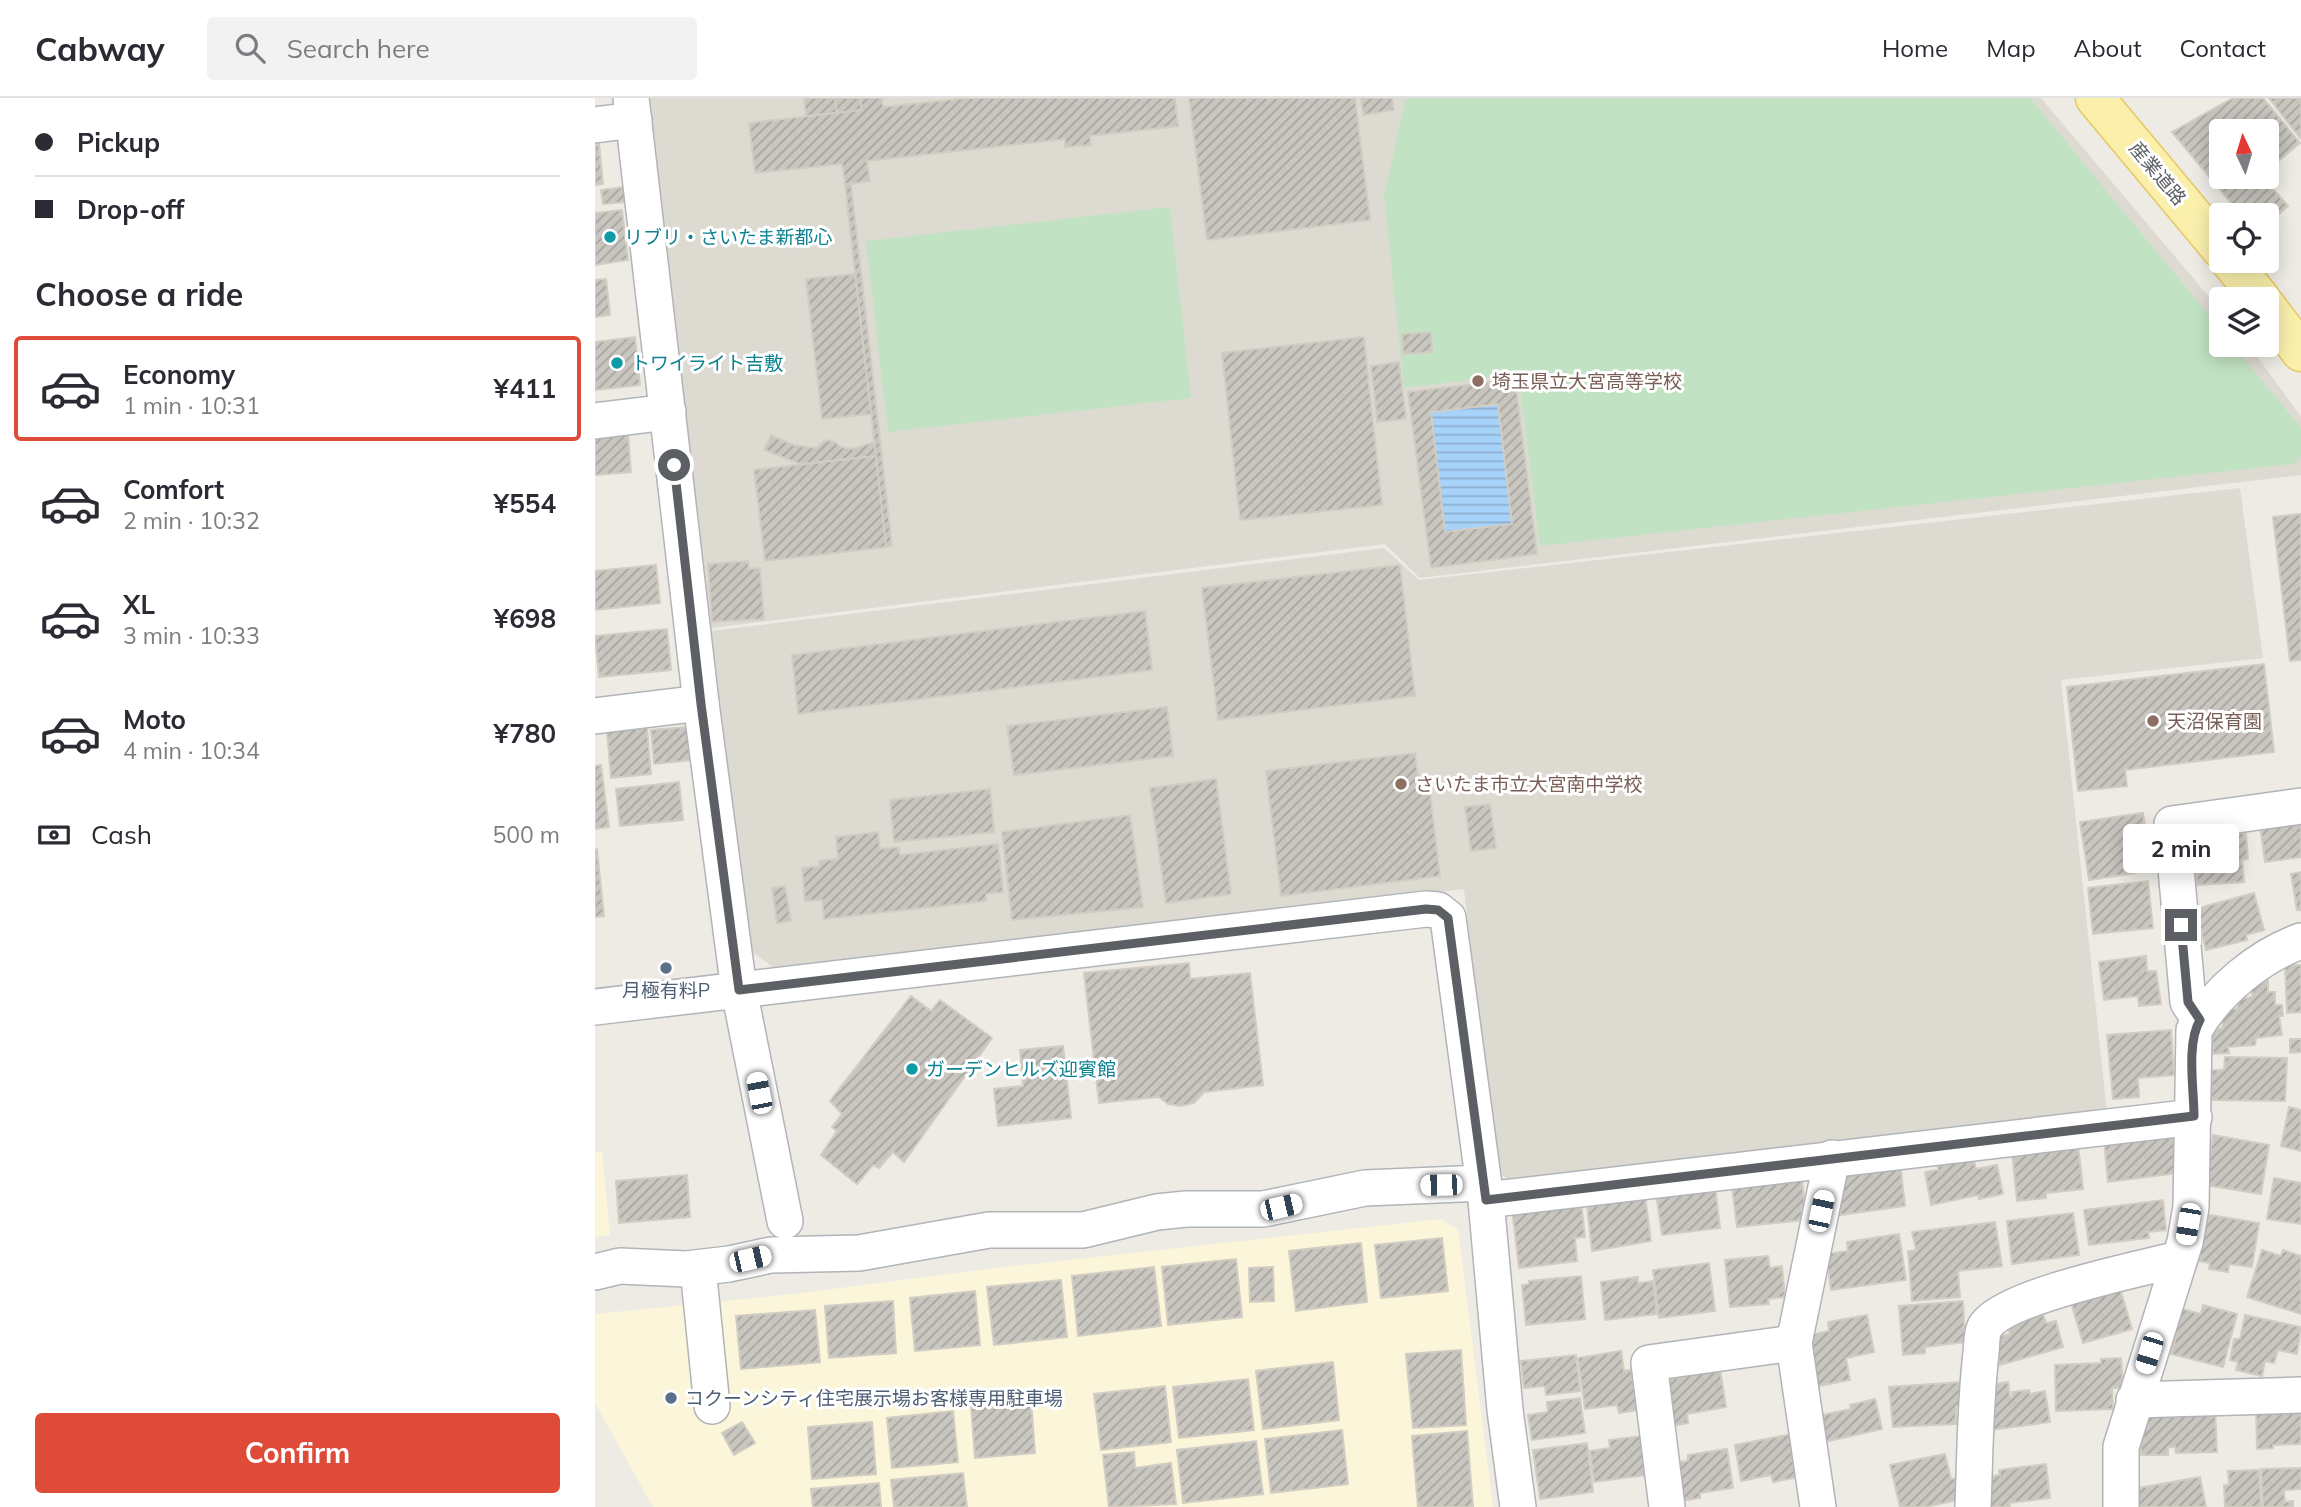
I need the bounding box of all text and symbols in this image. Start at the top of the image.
search box [207,17,697,80]
text: Cabway [35,28,165,69]
icon: search [231,29,269,67]
text: Search here [287,32,430,65]
text: Home [1882,33,1948,63]
text: Map [1986,33,2036,63]
text: About [2074,33,2142,63]
text: Contact [2180,33,2266,63]
north arrow [2209,119,2279,189]
map controls [2209,119,2279,357]
text: Pickup [77,126,160,159]
street label: 産業道路 [2124,136,2192,210]
text: Drop-off [77,193,184,226]
button: locate [2209,203,2279,273]
place label: リブリ・さいたま新都心 [624,225,832,249]
marker: リブリ・さいたま新都心 [602,229,618,245]
text: Choose a ride [35,274,243,314]
button: layers [2209,287,2279,357]
place label: トワイライト吉敷 [631,351,783,375]
marker: トワイライト吉敷 [609,355,625,371]
icon: car [39,357,102,420]
text: Economy [123,358,235,391]
place label: 埼玉県立大宮高等学校 [1492,369,1682,393]
text: ¥411 [494,372,556,405]
marker: 埼玉県立大宮高等学校 [1470,373,1486,389]
text: 1 min · 10:31 [123,391,260,420]
route start [658,449,690,481]
icon: car [39,472,102,535]
text: Comfort [123,473,224,506]
text: ¥554 [494,487,556,520]
text: 2 min · 10:32 [123,506,260,535]
icon: car [39,587,102,650]
text: XL [123,588,155,621]
text: ¥698 [494,602,556,635]
text: 3 min · 10:33 [123,621,260,650]
icon: car [39,702,102,765]
text: Moto [123,703,186,736]
place label: 天沼保育園 [2167,709,2262,733]
marker: 天沼保育園 [2145,713,2161,729]
text: ¥780 [494,717,556,750]
text: 4 min · 10:34 [123,736,260,765]
place label: さいたま市立大宮南中学校 [1415,772,1642,796]
marker: さいたま市立大宮南中学校 [1393,776,1409,792]
icon: cash [35,816,73,854]
text: Cash [91,818,152,851]
text: 500 m [492,820,560,849]
callout: 2 min [2123,824,2239,872]
text: 2 min [2151,834,2211,863]
route end [2165,909,2197,941]
marker: 月極有料P [658,960,674,976]
place label: 月極有料P [622,978,710,1002]
place label: ガーデンヒルズ迎賓館 [926,1057,1116,1081]
marker: ガーデンヒルズ迎賓館 [904,1061,920,1077]
car [745,1070,774,1116]
car [1420,1174,1463,1196]
car [1807,1188,1836,1234]
car [1259,1192,1304,1222]
car [2175,1201,2202,1247]
car [728,1244,773,1274]
car [2133,1330,2166,1376]
place label: コクーンシティ住宅展示場お客様専用駐車場 [685,1386,1063,1410]
marker: コクーンシティ住宅展示場お客様専用駐車場 [663,1390,679,1406]
button: Confirm [35,1413,560,1493]

